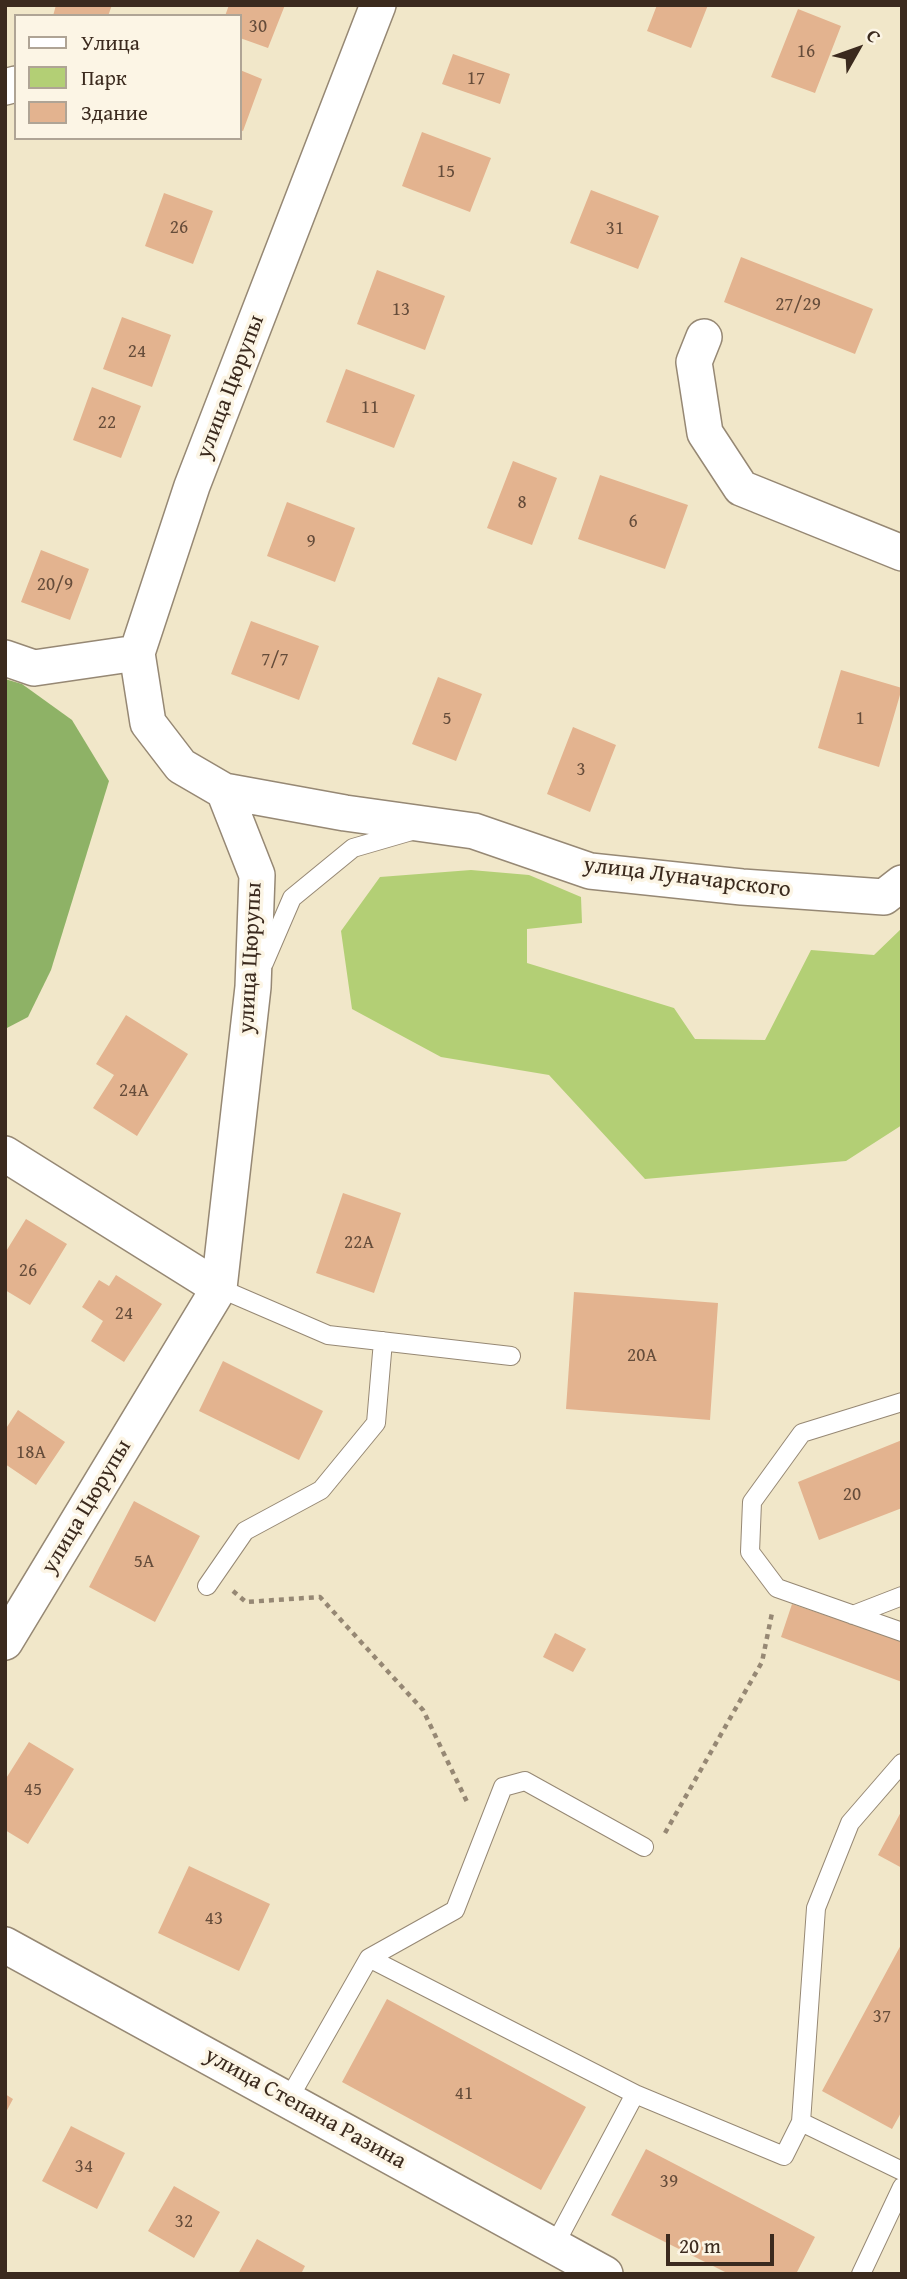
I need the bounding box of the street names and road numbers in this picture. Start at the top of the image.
street label: улица Цюрупы [191,311,271,463]
street label: улица Луначарского [582,852,792,904]
street label: улица Цюрупы [233,881,269,1035]
street label: улица Цюрупы [36,1435,138,1579]
street label: улица Степана Разина [199,2042,411,2176]

